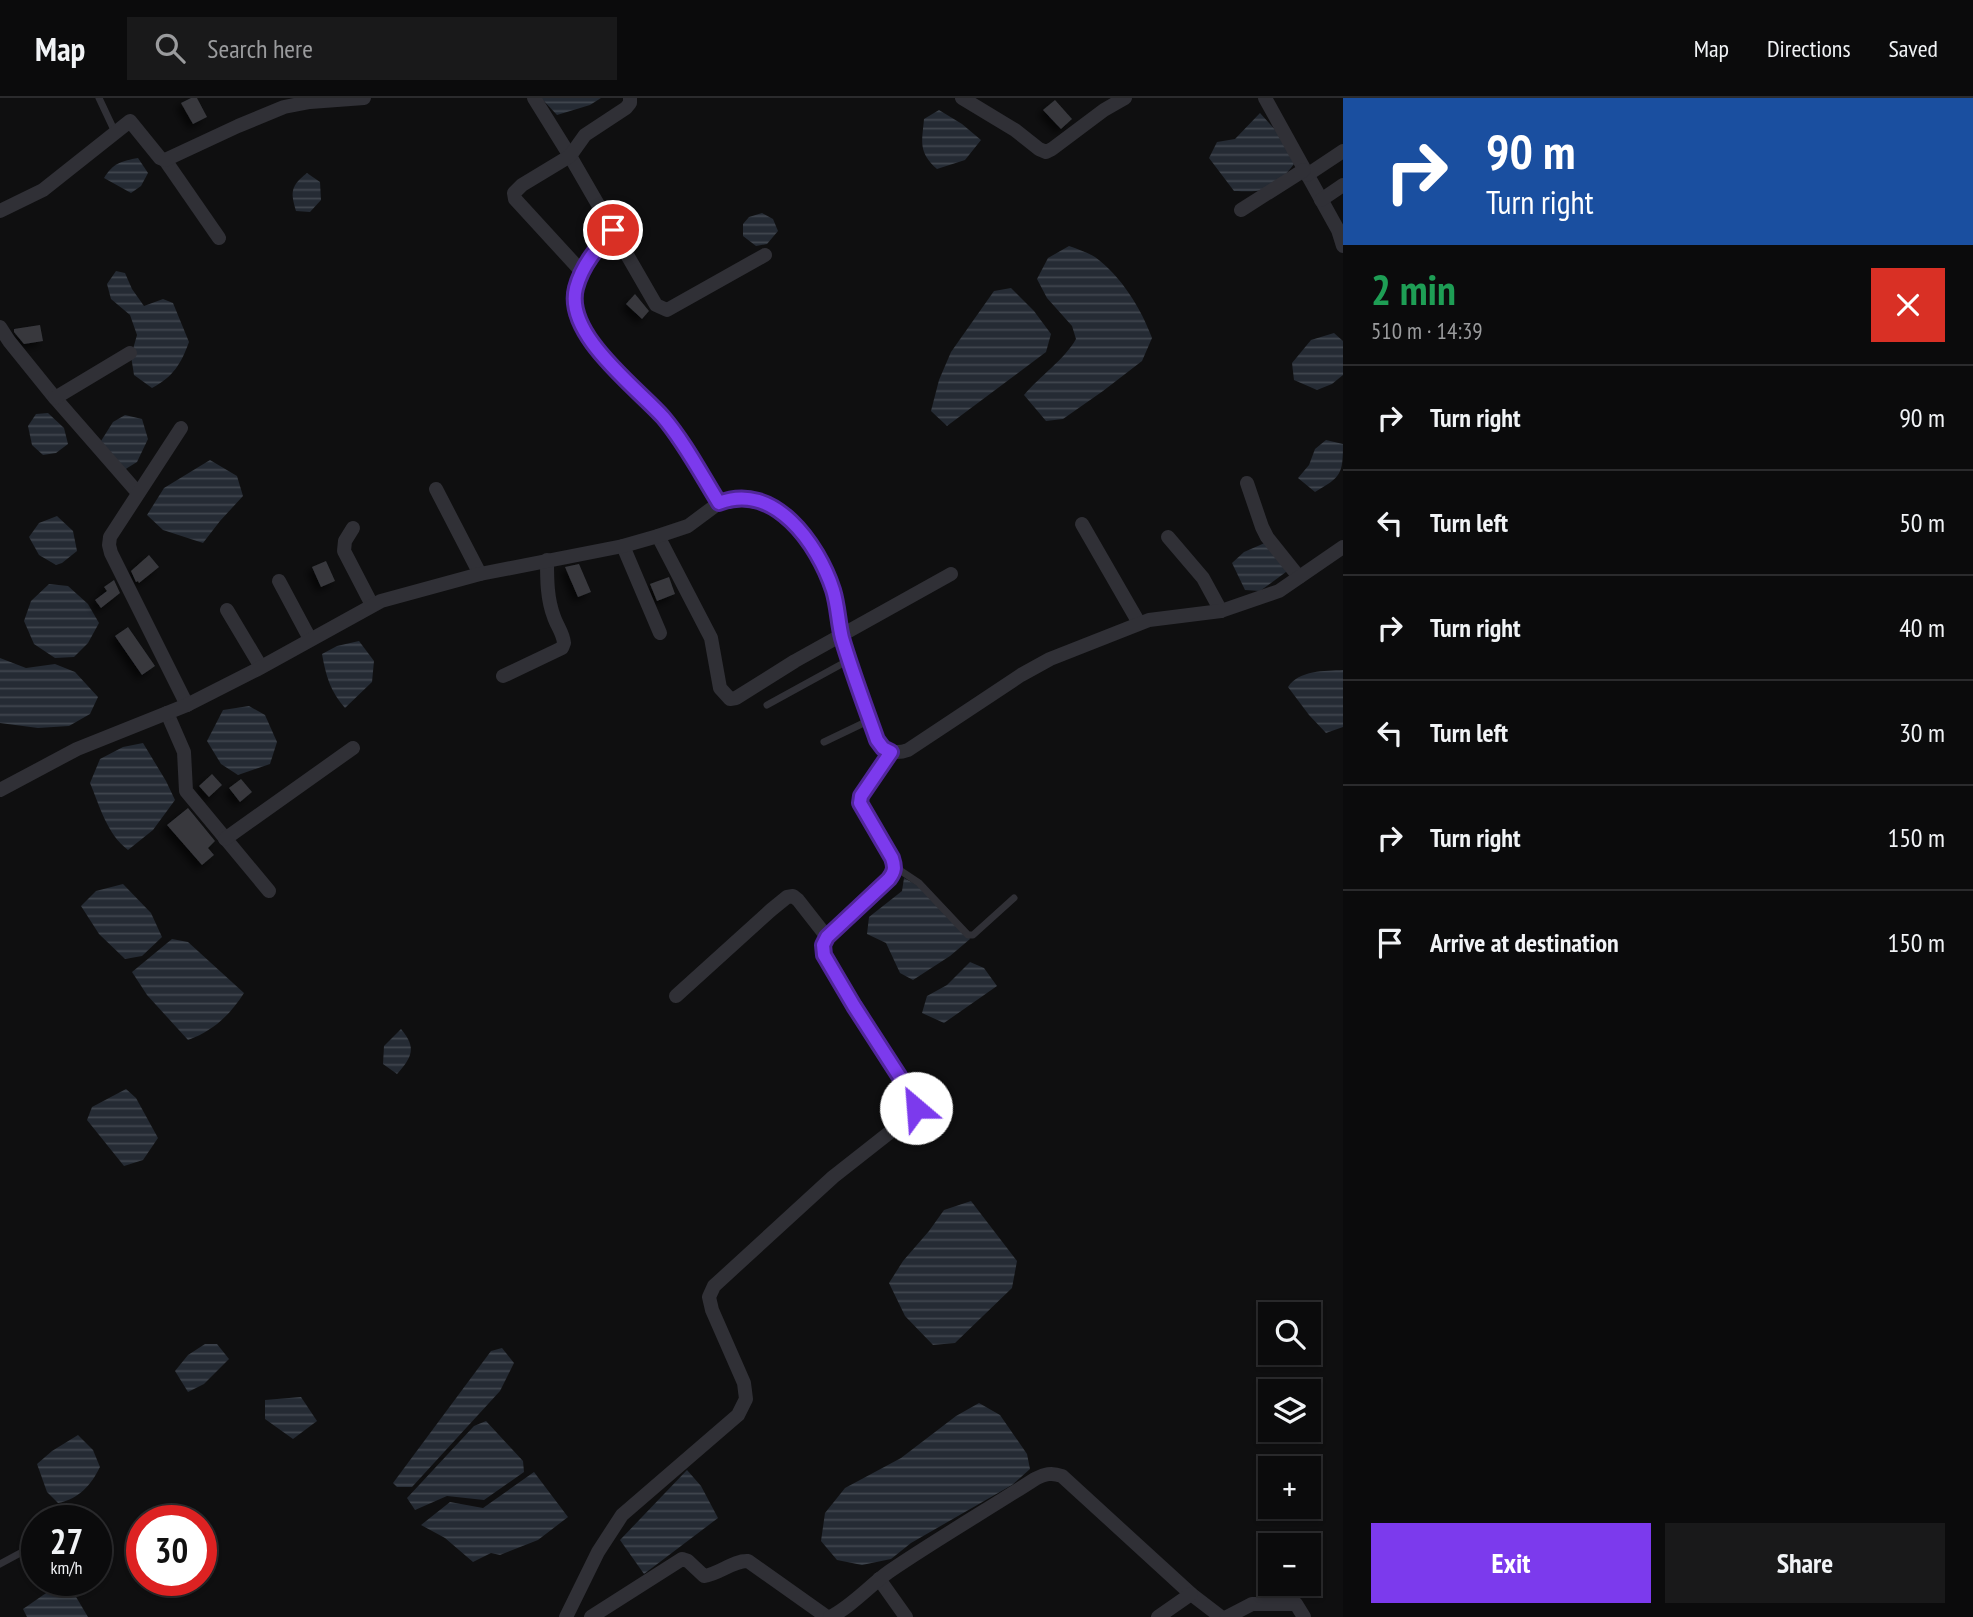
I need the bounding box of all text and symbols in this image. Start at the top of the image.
search box [127,17,617,80]
text: Map [35,27,85,70]
icon: search [151,29,189,67]
text: Search here [207,32,313,65]
text: Map [1694,33,1729,64]
text: Directions [1767,33,1851,64]
text: Saved [1889,33,1938,64]
text: 90 m [1486,119,1575,183]
icon: right [1371,126,1462,217]
text: Turn right [1486,181,1594,223]
pin [583,200,643,260]
icon: arrive [594,211,632,249]
text: 2 min [1371,262,1456,317]
button: close [1871,268,1945,342]
text: 510 m · 14:39 [1371,316,1483,345]
icon: right [1371,399,1409,437]
text: Turn right [1430,401,1521,434]
text: 90 m [1899,401,1945,434]
icon: left [1371,504,1409,542]
text: Turn left [1430,506,1508,539]
text: 50 m [1899,506,1945,539]
icon: right [1371,609,1409,647]
text: Turn right [1430,611,1521,644]
text: 40 m [1899,611,1945,644]
icon: left [1371,714,1409,752]
text: Turn left [1430,716,1508,749]
text: 30 m [1899,716,1945,749]
icon: right [1371,819,1409,857]
text: Turn right [1430,821,1521,854]
text: 150 m [1887,821,1945,854]
icon: arrive [1371,924,1409,962]
text: Arrive at destination [1430,926,1619,959]
text: 150 m [1887,926,1945,959]
position arrow [879,1071,953,1145]
map controls [1258,1302,1321,1596]
button: search [1258,1302,1321,1365]
button: layers [1258,1379,1321,1442]
button: + [1258,1456,1321,1519]
speed limit sign: 30 [126,1505,217,1596]
text: 27 [50,1518,83,1564]
button: Exit [1371,1523,1651,1603]
button: Share [1665,1523,1945,1603]
button: − [1258,1533,1321,1596]
text: km/h [51,1556,82,1579]

